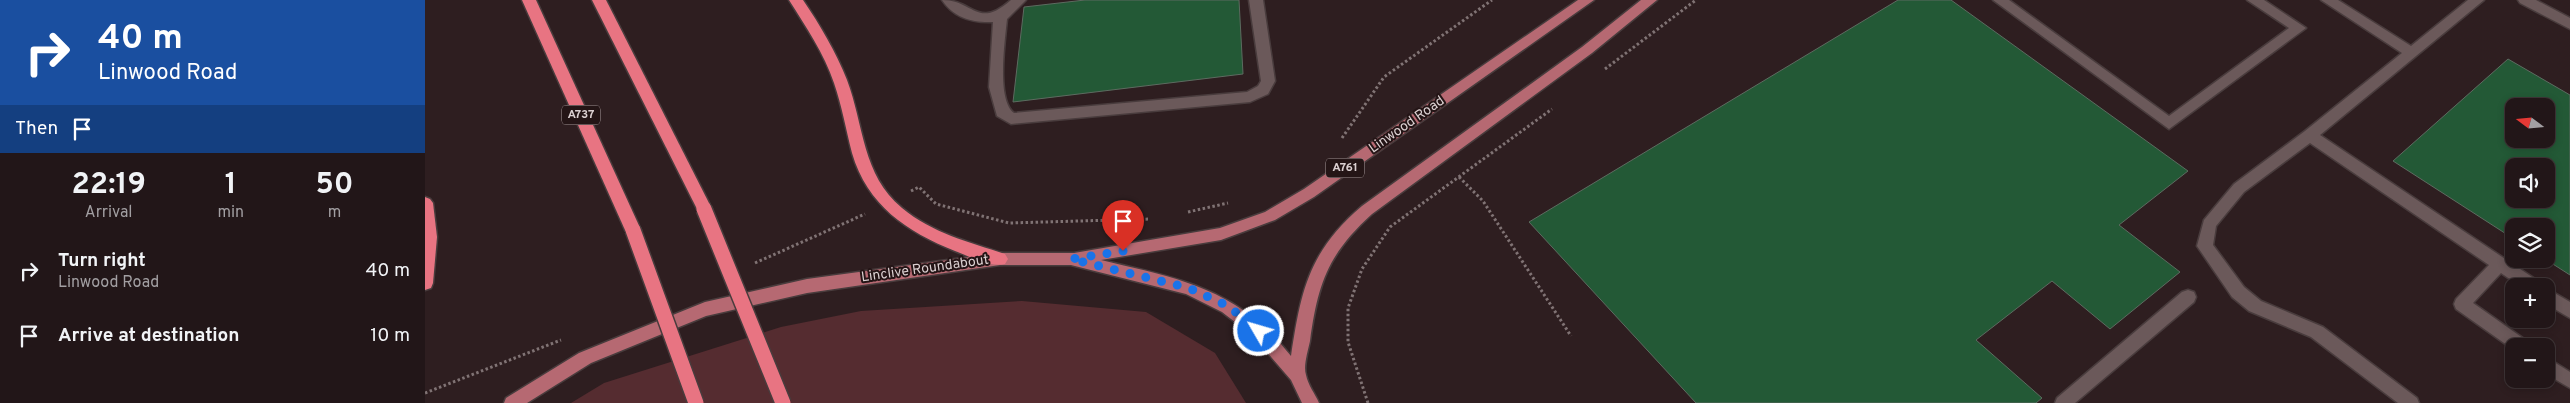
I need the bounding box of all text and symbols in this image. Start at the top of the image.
text: 40 m [98,17,183,61]
icon: right [15,20,80,85]
text: Linwood Road [98,60,237,87]
street label: Linwood Road [1366,93,1448,157]
north arrow [2505,98,2555,148]
map controls [2505,98,2555,388]
road number: A737 [562,106,600,124]
icon: arrive [68,115,96,143]
text: Then [15,117,58,141]
road number: A761 [1326,158,1364,178]
button: sound [2505,158,2555,208]
text: 22:19 [71,167,146,204]
text: 1 [225,167,237,204]
text: 50 [316,167,354,204]
pin [1102,200,1144,251]
text: Arrival [85,203,133,223]
text: min [217,203,244,223]
text: m [328,203,341,223]
icon: arrive [1109,207,1137,235]
button: layers [2505,218,2555,268]
text: Turn right [58,249,146,273]
street label: Linclive Roundabout [860,252,990,286]
icon: right [15,257,43,285]
text: 40 m [365,259,410,283]
text: Linwood Road [58,273,159,293]
button: + [2505,278,2555,328]
position arrow [1232,304,1284,356]
icon: arrive [15,322,43,350]
text: Arrive at destination [58,324,239,348]
text: 10 m [370,324,410,348]
button: − [2505,338,2555,388]

